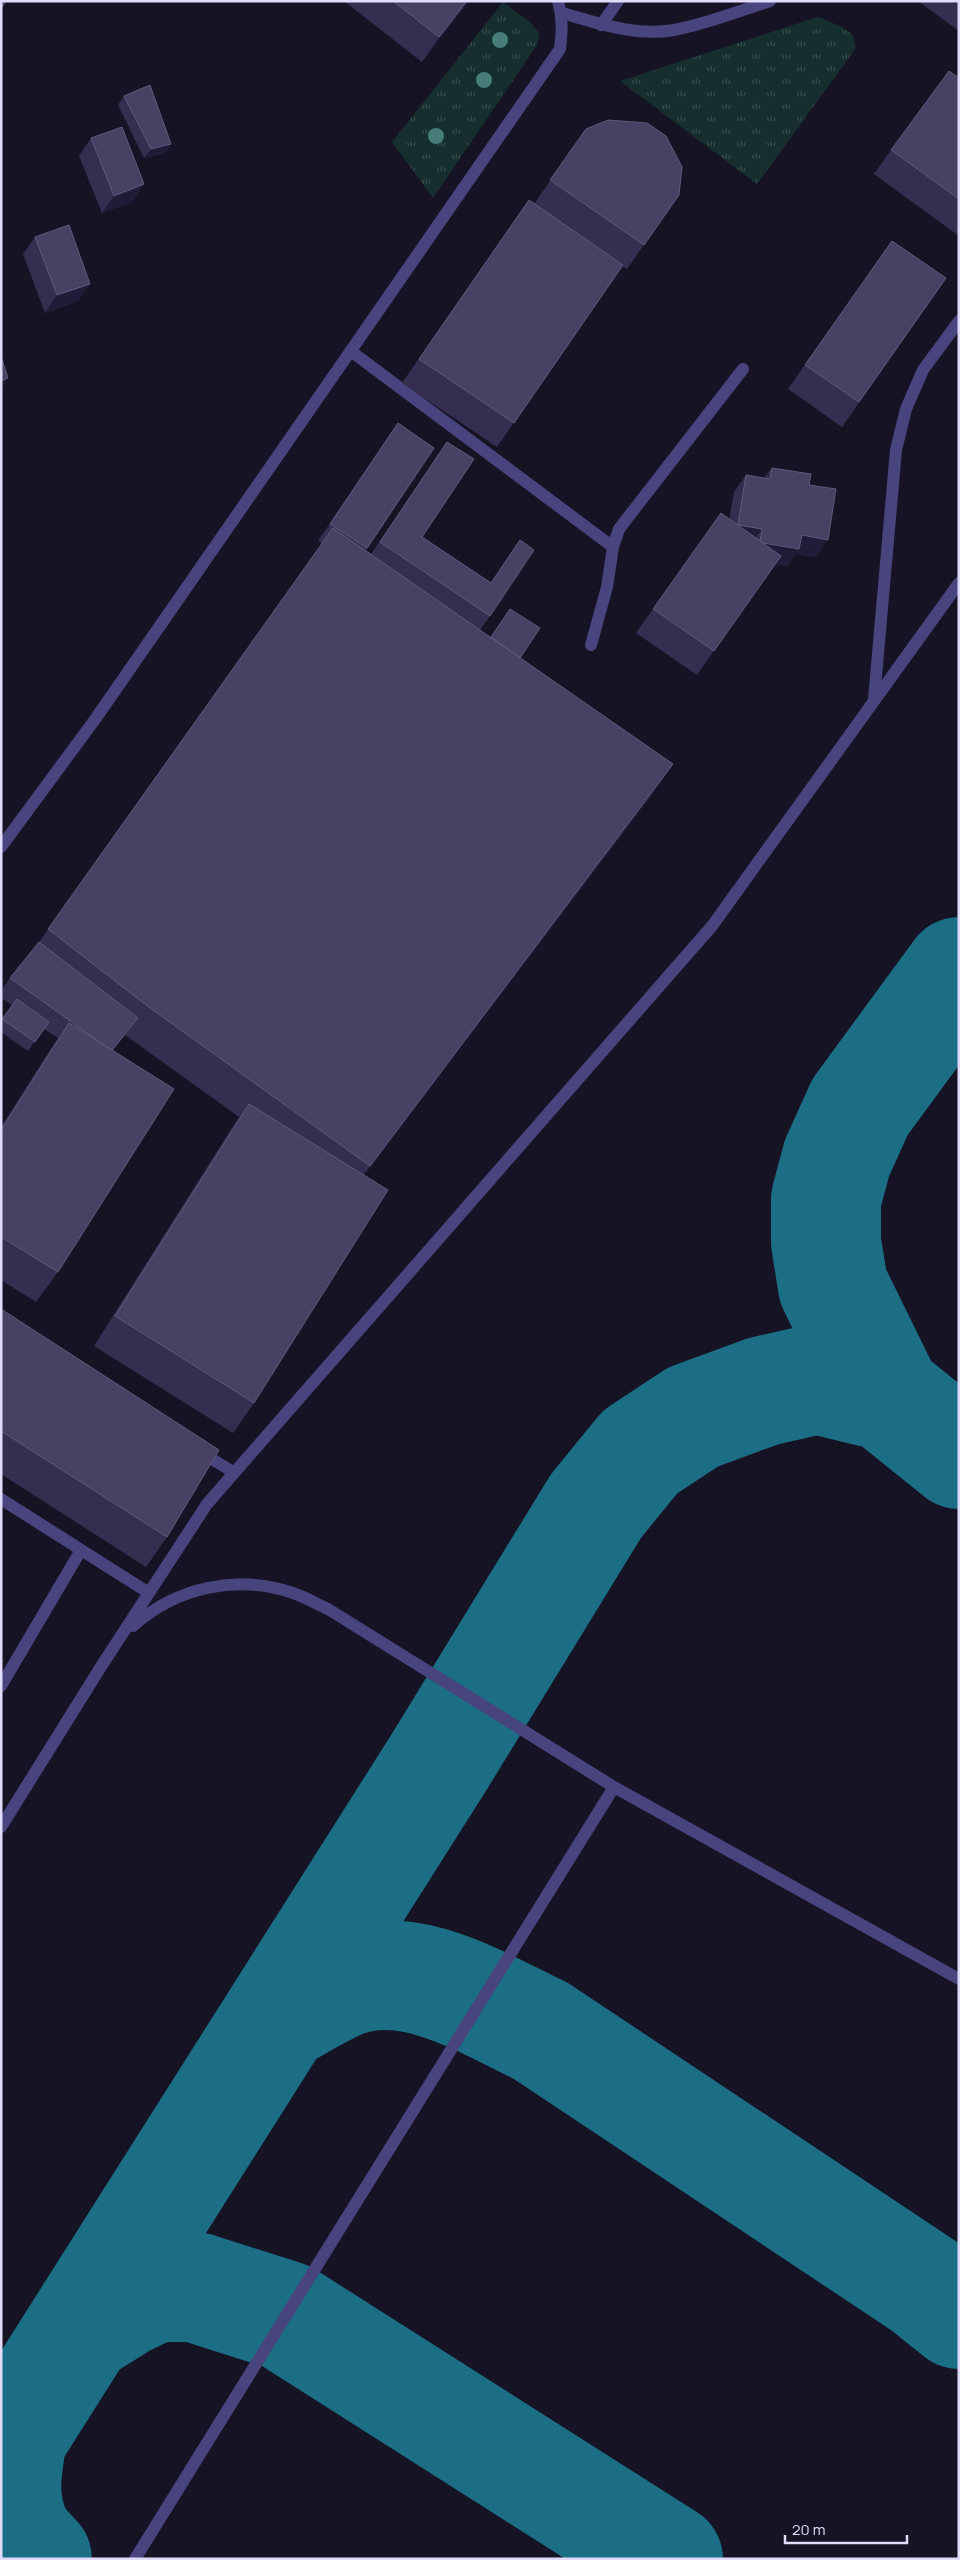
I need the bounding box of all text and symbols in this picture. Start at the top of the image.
scale bar [785,2512,908,2544]
text: 20 m [792,2519,825,2540]

